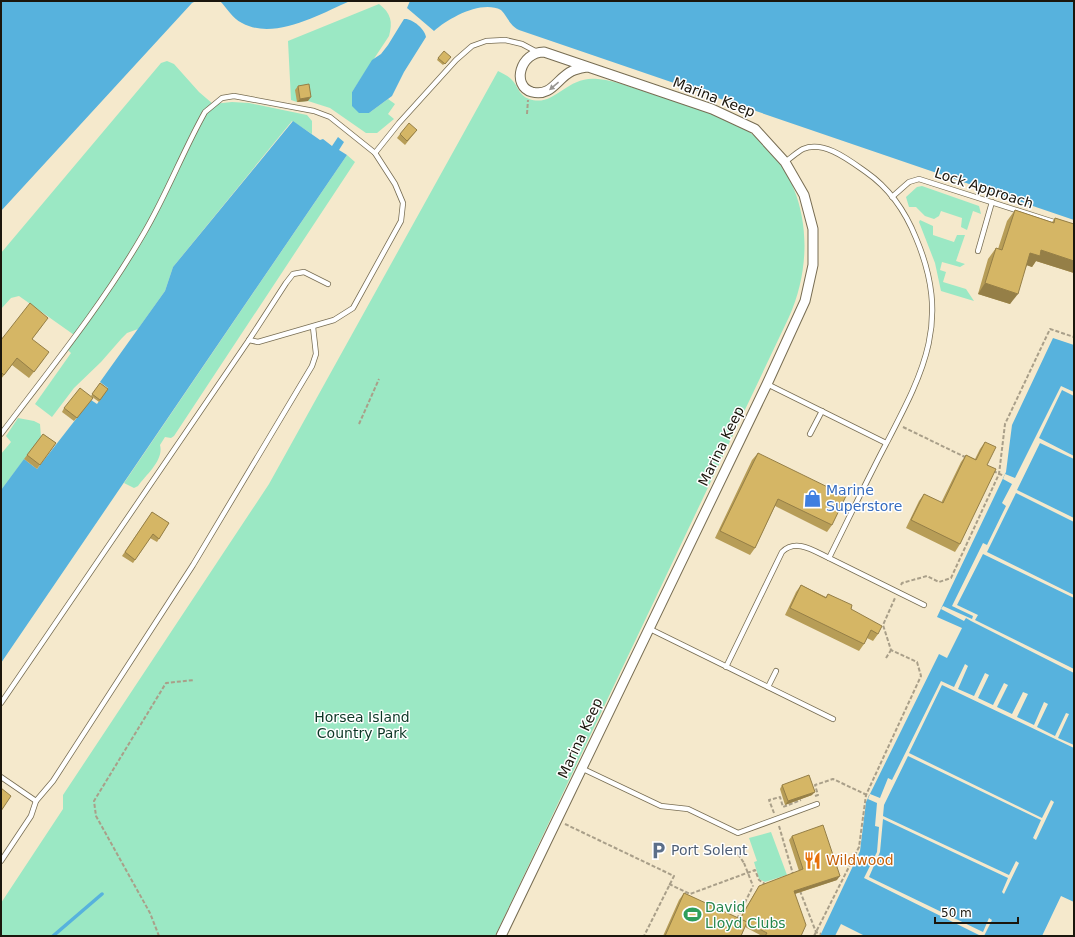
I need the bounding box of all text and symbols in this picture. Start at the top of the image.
street label: Marina Keep [671,74,757,120]
one-way arrow [549,81,559,90]
street label: Lock Approach [933,164,1035,212]
street label: Marina Keep [695,403,747,489]
place label: Marine Superstore [826,482,902,514]
shop icon: Marine Superstore [803,488,823,508]
street label: Marina Keep [554,695,606,781]
park label: Horsea Island Country Park [314,709,410,741]
parking icon: Port Solent [648,840,668,860]
place label: Port Solent [671,842,748,858]
restaurant icon: Wildwood [803,850,823,870]
place label: Wildwood [826,852,894,868]
place label: David Lloyd Clubs [705,899,786,931]
scale bar [935,899,1018,925]
sports icon: David Lloyd Clubs [682,905,702,925]
text: 50 m [941,906,972,920]

